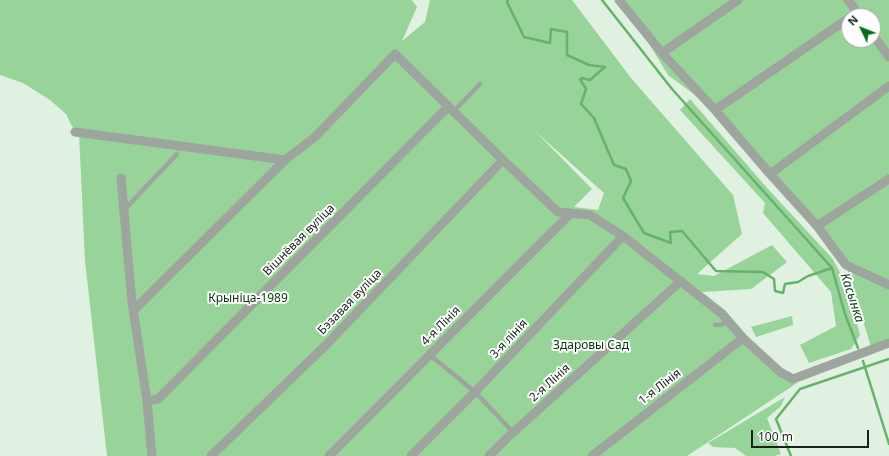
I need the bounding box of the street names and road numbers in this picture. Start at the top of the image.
street label: Вішнёвая вуліца [260,201,338,279]
street label: Бэзавая вуліца [315,266,385,338]
street label: 4-я Лінія [418,303,464,349]
street label: 3-я лінія [487,316,531,362]
street label: 2-я Лінія [527,361,573,405]
street label: 1-я Лінія [636,366,684,408]

